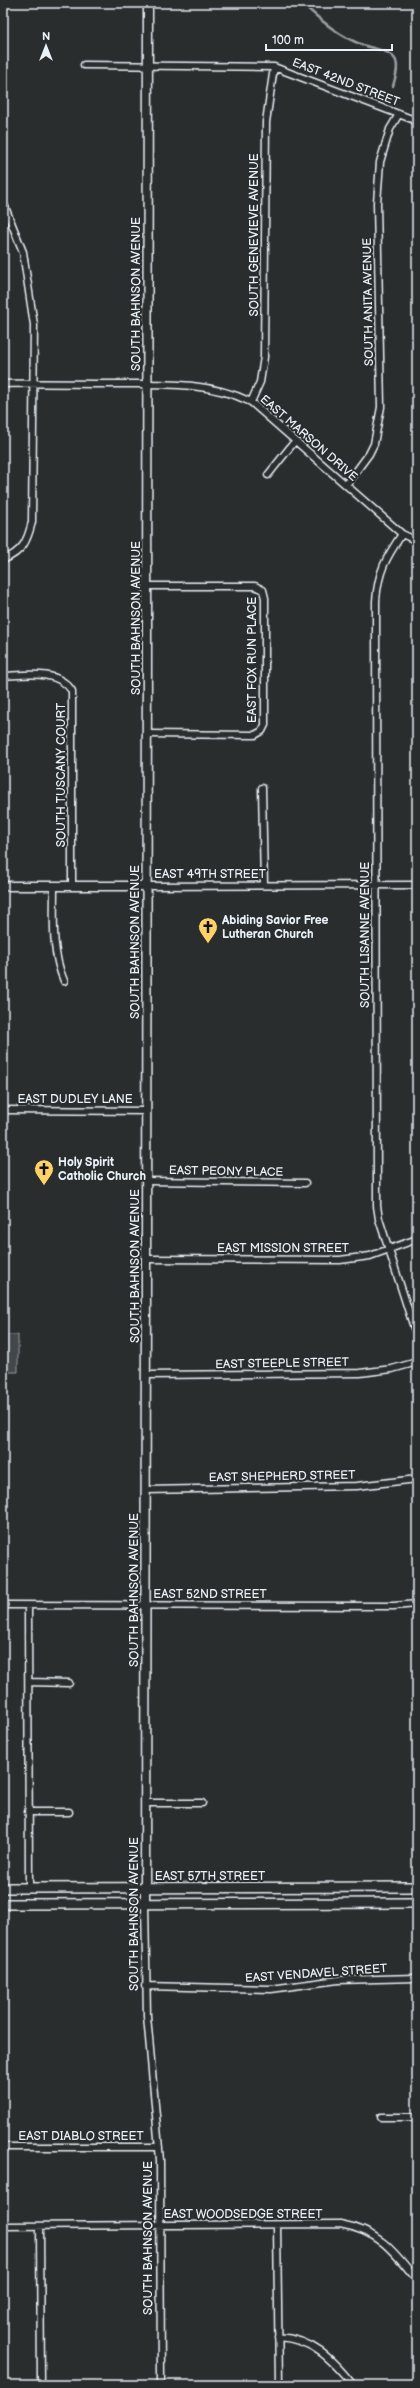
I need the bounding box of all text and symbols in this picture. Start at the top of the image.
north arrow [26,26,66,66]
scale bar [266,26,392,52]
text: N [42,30,50,43]
text: 100 m [272,33,304,48]
street label: EAST 42ND STREET [290,55,402,110]
street label: SOUTH GENEVIEVE AVENUE [247,153,262,317]
street label: SOUTH BAHNSON AVENUE [129,217,144,371]
street label: SOUTH ANITA AVENUE [360,238,377,366]
street label: EAST MARSON DRIVE [257,392,360,485]
street label: SOUTH BAHNSON AVENUE [129,541,144,695]
street label: EAST FOX RUN PLACE [245,597,260,723]
street label: SOUTH TUSCANY COURT [54,702,69,847]
street label: SOUTH LISANNE AVENUE [358,862,373,1008]
street label: SOUTH BAHNSON AVENUE [128,865,143,1019]
street label: EAST 49TH STREET [154,867,267,882]
place label: Abiding Savior Free Lutheran Church [221,913,329,942]
church icon: Abiding Savior Free Lutheran Church [197,916,219,944]
street label: EAST DUDLEY LANE [17,1092,133,1107]
place label: Holy Spirit Catholic Church [58,1155,146,1184]
church icon: Holy Spirit Catholic Church [33,1158,55,1186]
street label: EAST PEONY PLACE [169,1163,283,1180]
street label: SOUTH BAHNSON AVENUE [128,1189,143,1343]
street label: EAST MISSION STREET [217,1241,350,1256]
street label: EAST STEEPLE STREET [215,1355,350,1372]
street label: EAST SHEPHERD STREET [209,1468,356,1485]
street label: SOUTH BAHNSON AVENUE [127,1513,142,1667]
street label: EAST 52ND STREET [153,1587,267,1602]
street label: SOUTH BAHNSON AVENUE [127,1837,142,1991]
street label: EAST 57TH STREET [155,1869,266,1884]
street label: EAST VENDAVEL STREET [244,1961,388,1986]
street label: EAST DIABLO STREET [18,2129,144,2144]
street label: SOUTH BAHNSON AVENUE [141,2161,156,2315]
street label: EAST WOODSEDGE STREET [163,2207,323,2222]

